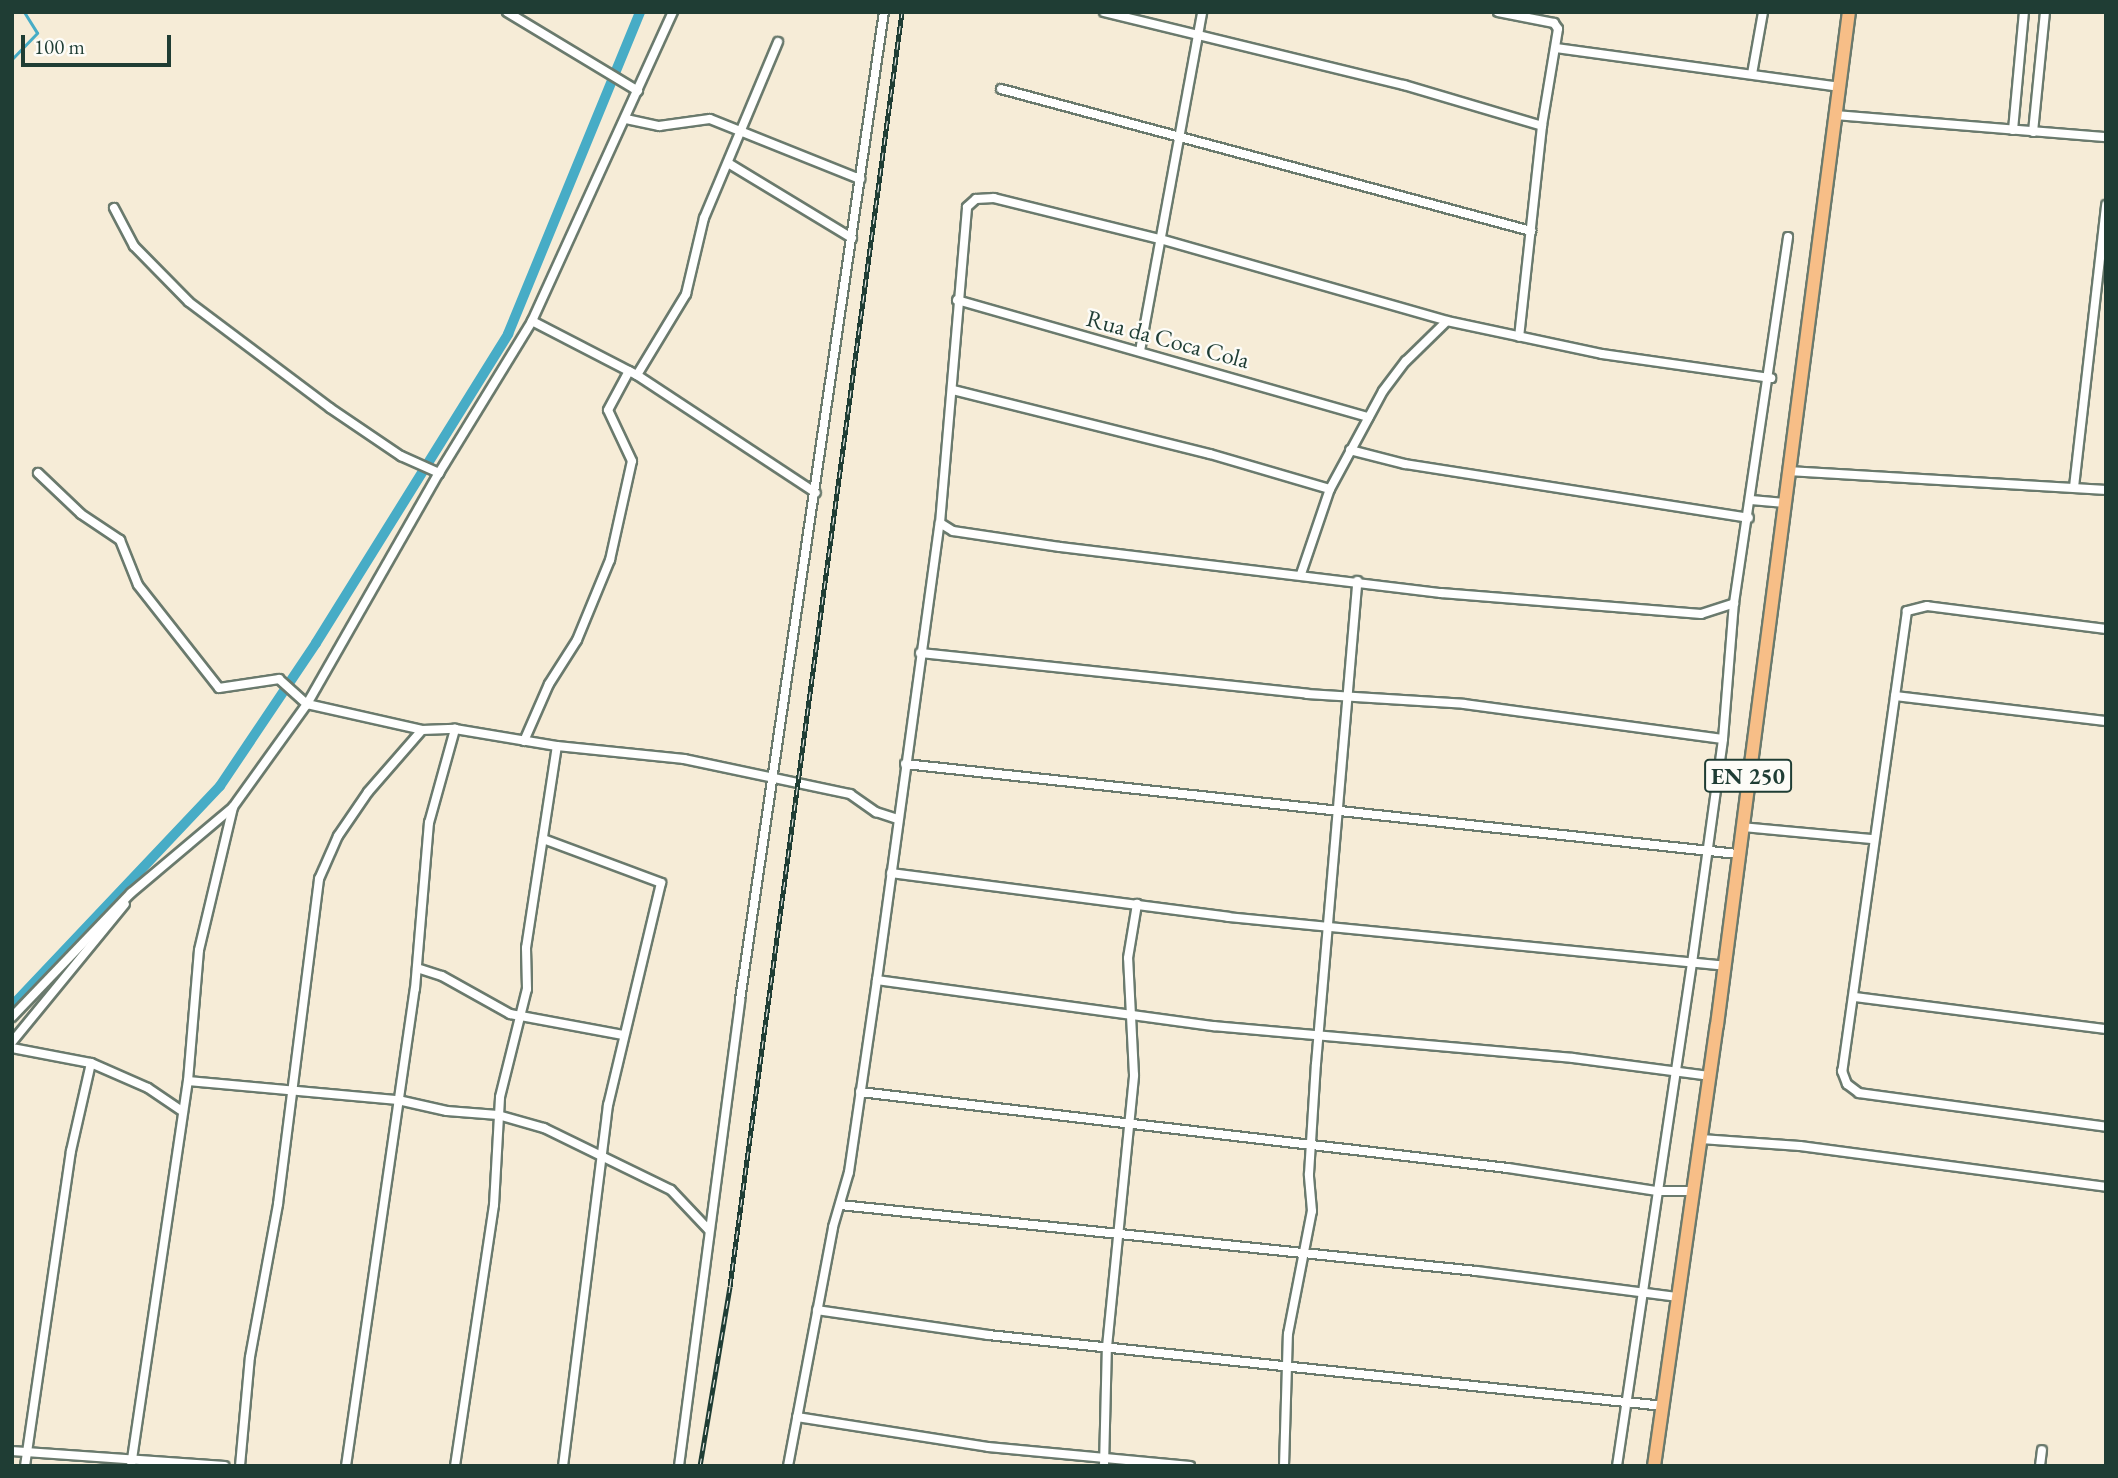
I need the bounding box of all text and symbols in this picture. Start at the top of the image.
scale bar [24,21,175,65]
text: 100 m [34,33,85,60]
street label: Rua da Coca Cola [1083,303,1253,375]
road number: EN 250 [1702,756,1794,796]

